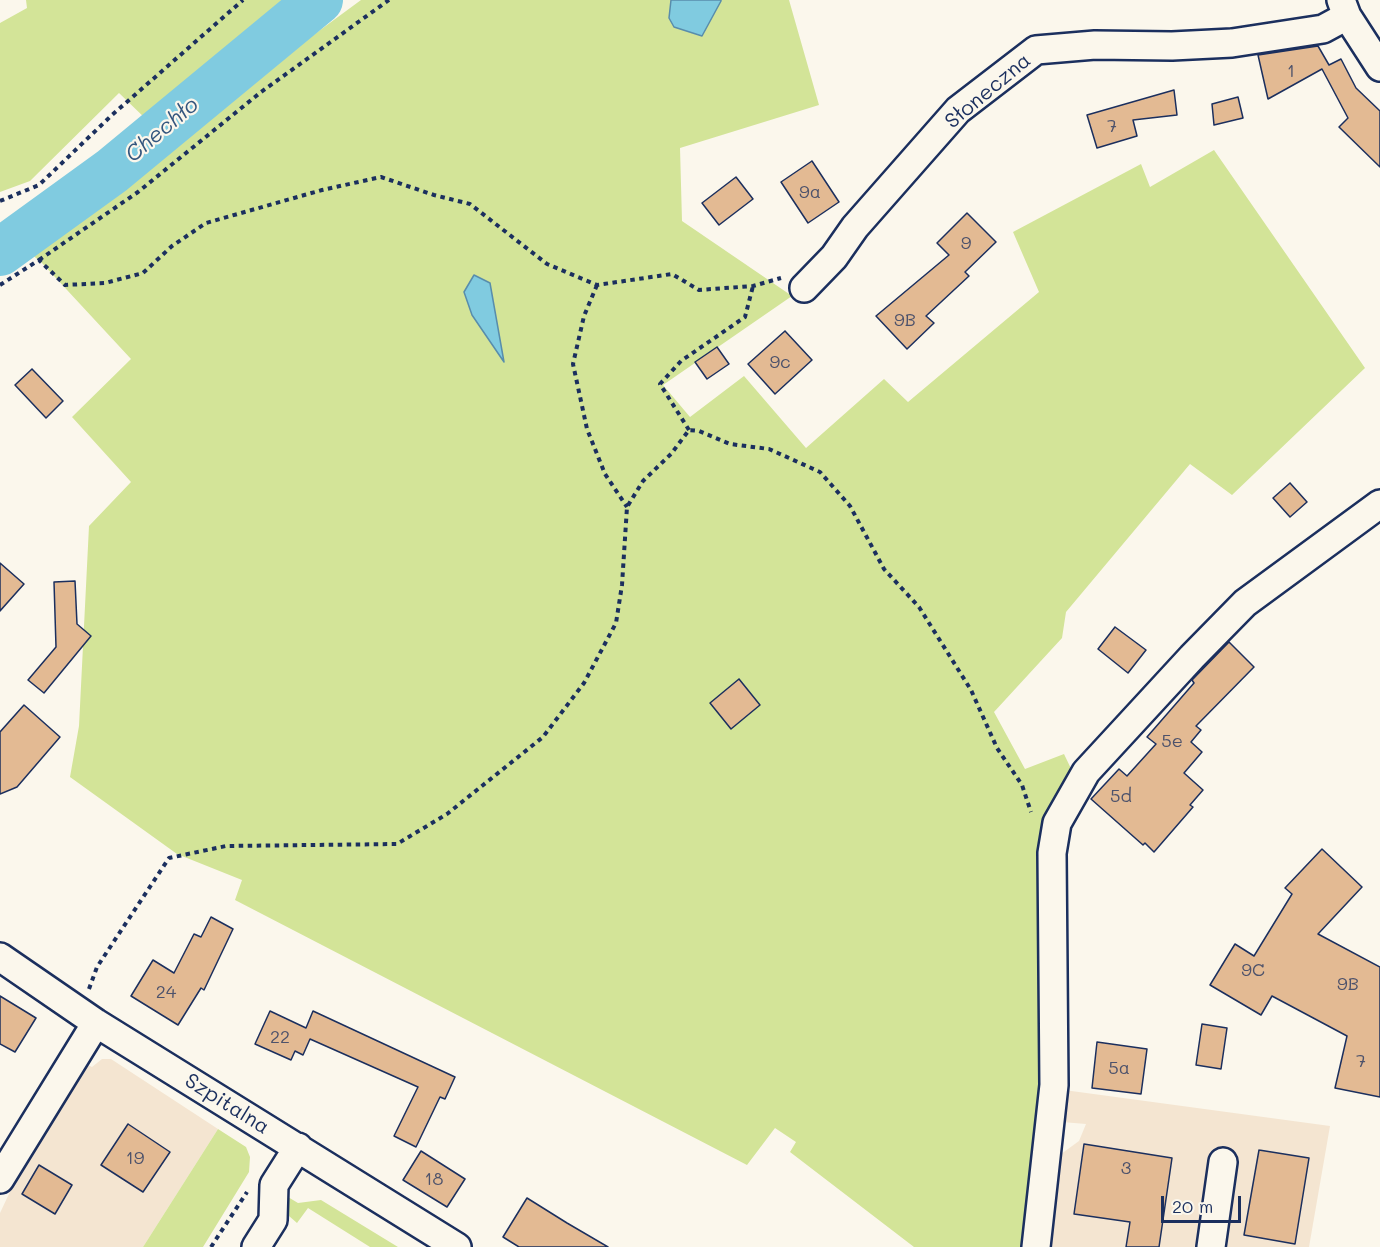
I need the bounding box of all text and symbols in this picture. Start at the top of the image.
street label: Słoneczna [940,48,1036,134]
house number: 1 [1287,60,1295,82]
water label: Chechło [120,92,204,168]
house number: 7 [1107,115,1117,137]
house number: 9a [799,181,821,203]
house number: 9 [961,232,971,254]
house number: 9B [894,309,916,331]
house number: 9c [769,351,791,373]
house number: 5e [1161,730,1183,752]
house number: 5d [1110,785,1132,807]
house number: 9C [1241,959,1265,981]
house number: 9B [1337,973,1359,995]
house number: 24 [156,981,176,1003]
house number: 22 [270,1026,290,1048]
house number: 7 [1356,1050,1366,1072]
house number: 5a [1108,1057,1130,1079]
street label: Szpitalna [180,1068,274,1140]
house number: 19 [126,1147,144,1169]
house number: 3 [1121,1157,1131,1179]
house number: 18 [425,1168,443,1190]
scale bar [1164,1184,1244,1222]
text: 20 m [1172,1194,1213,1218]

